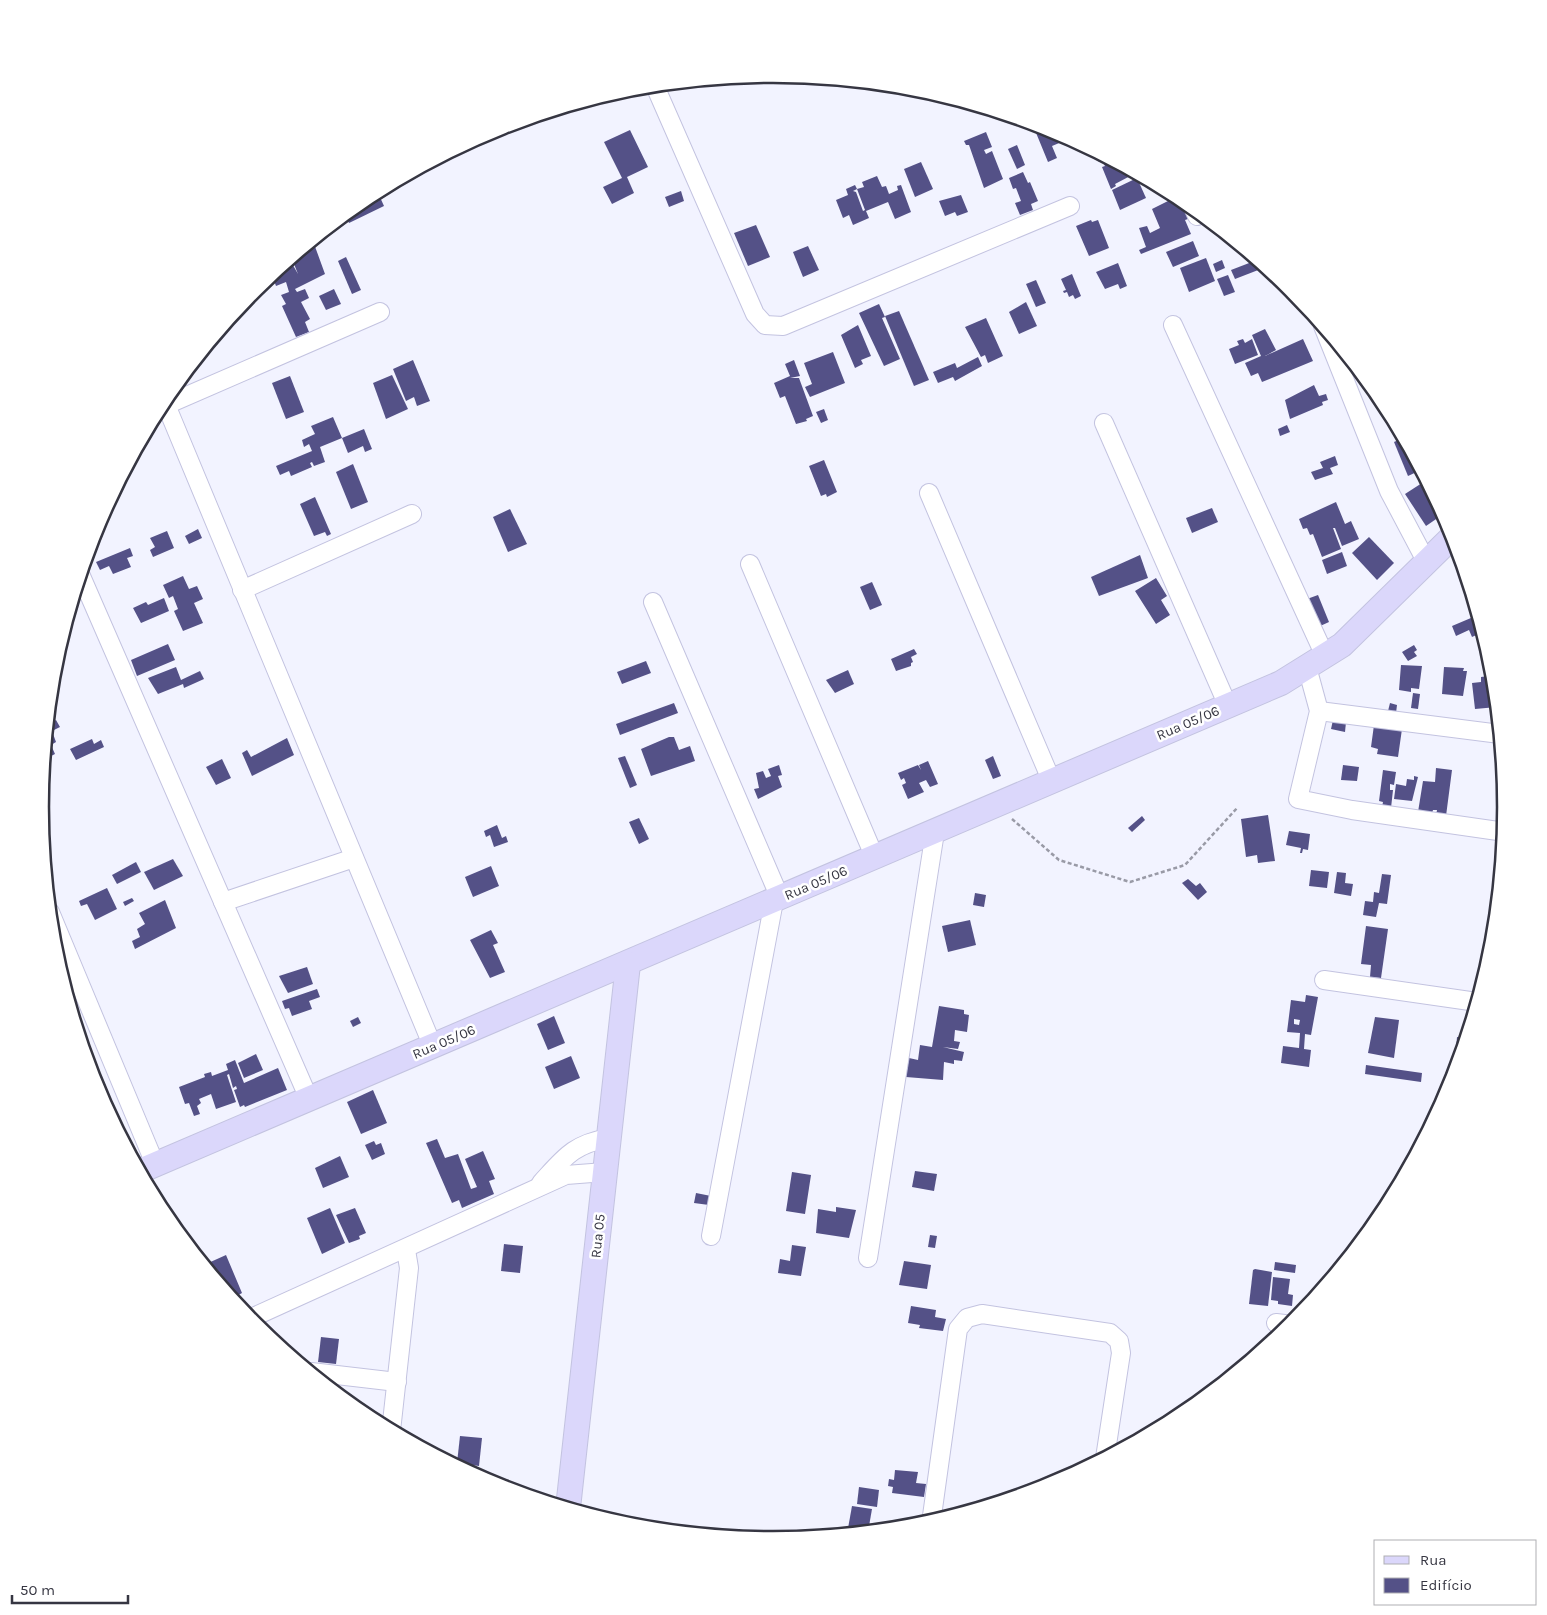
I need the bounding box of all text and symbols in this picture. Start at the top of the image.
street label: Rua 05/06 [1154,702,1222,744]
street label: Rua 05/06 [782,862,850,904]
street label: Rua 05/06 [410,1021,478,1063]
street label: Rua 05 [587,1213,609,1259]
legend [1374,1540,1537,1605]
text: Rua [1420,1551,1447,1569]
scale bar [12,1572,129,1604]
text: Edifício [1420,1576,1472,1594]
text: 50 m [20,1581,55,1599]

